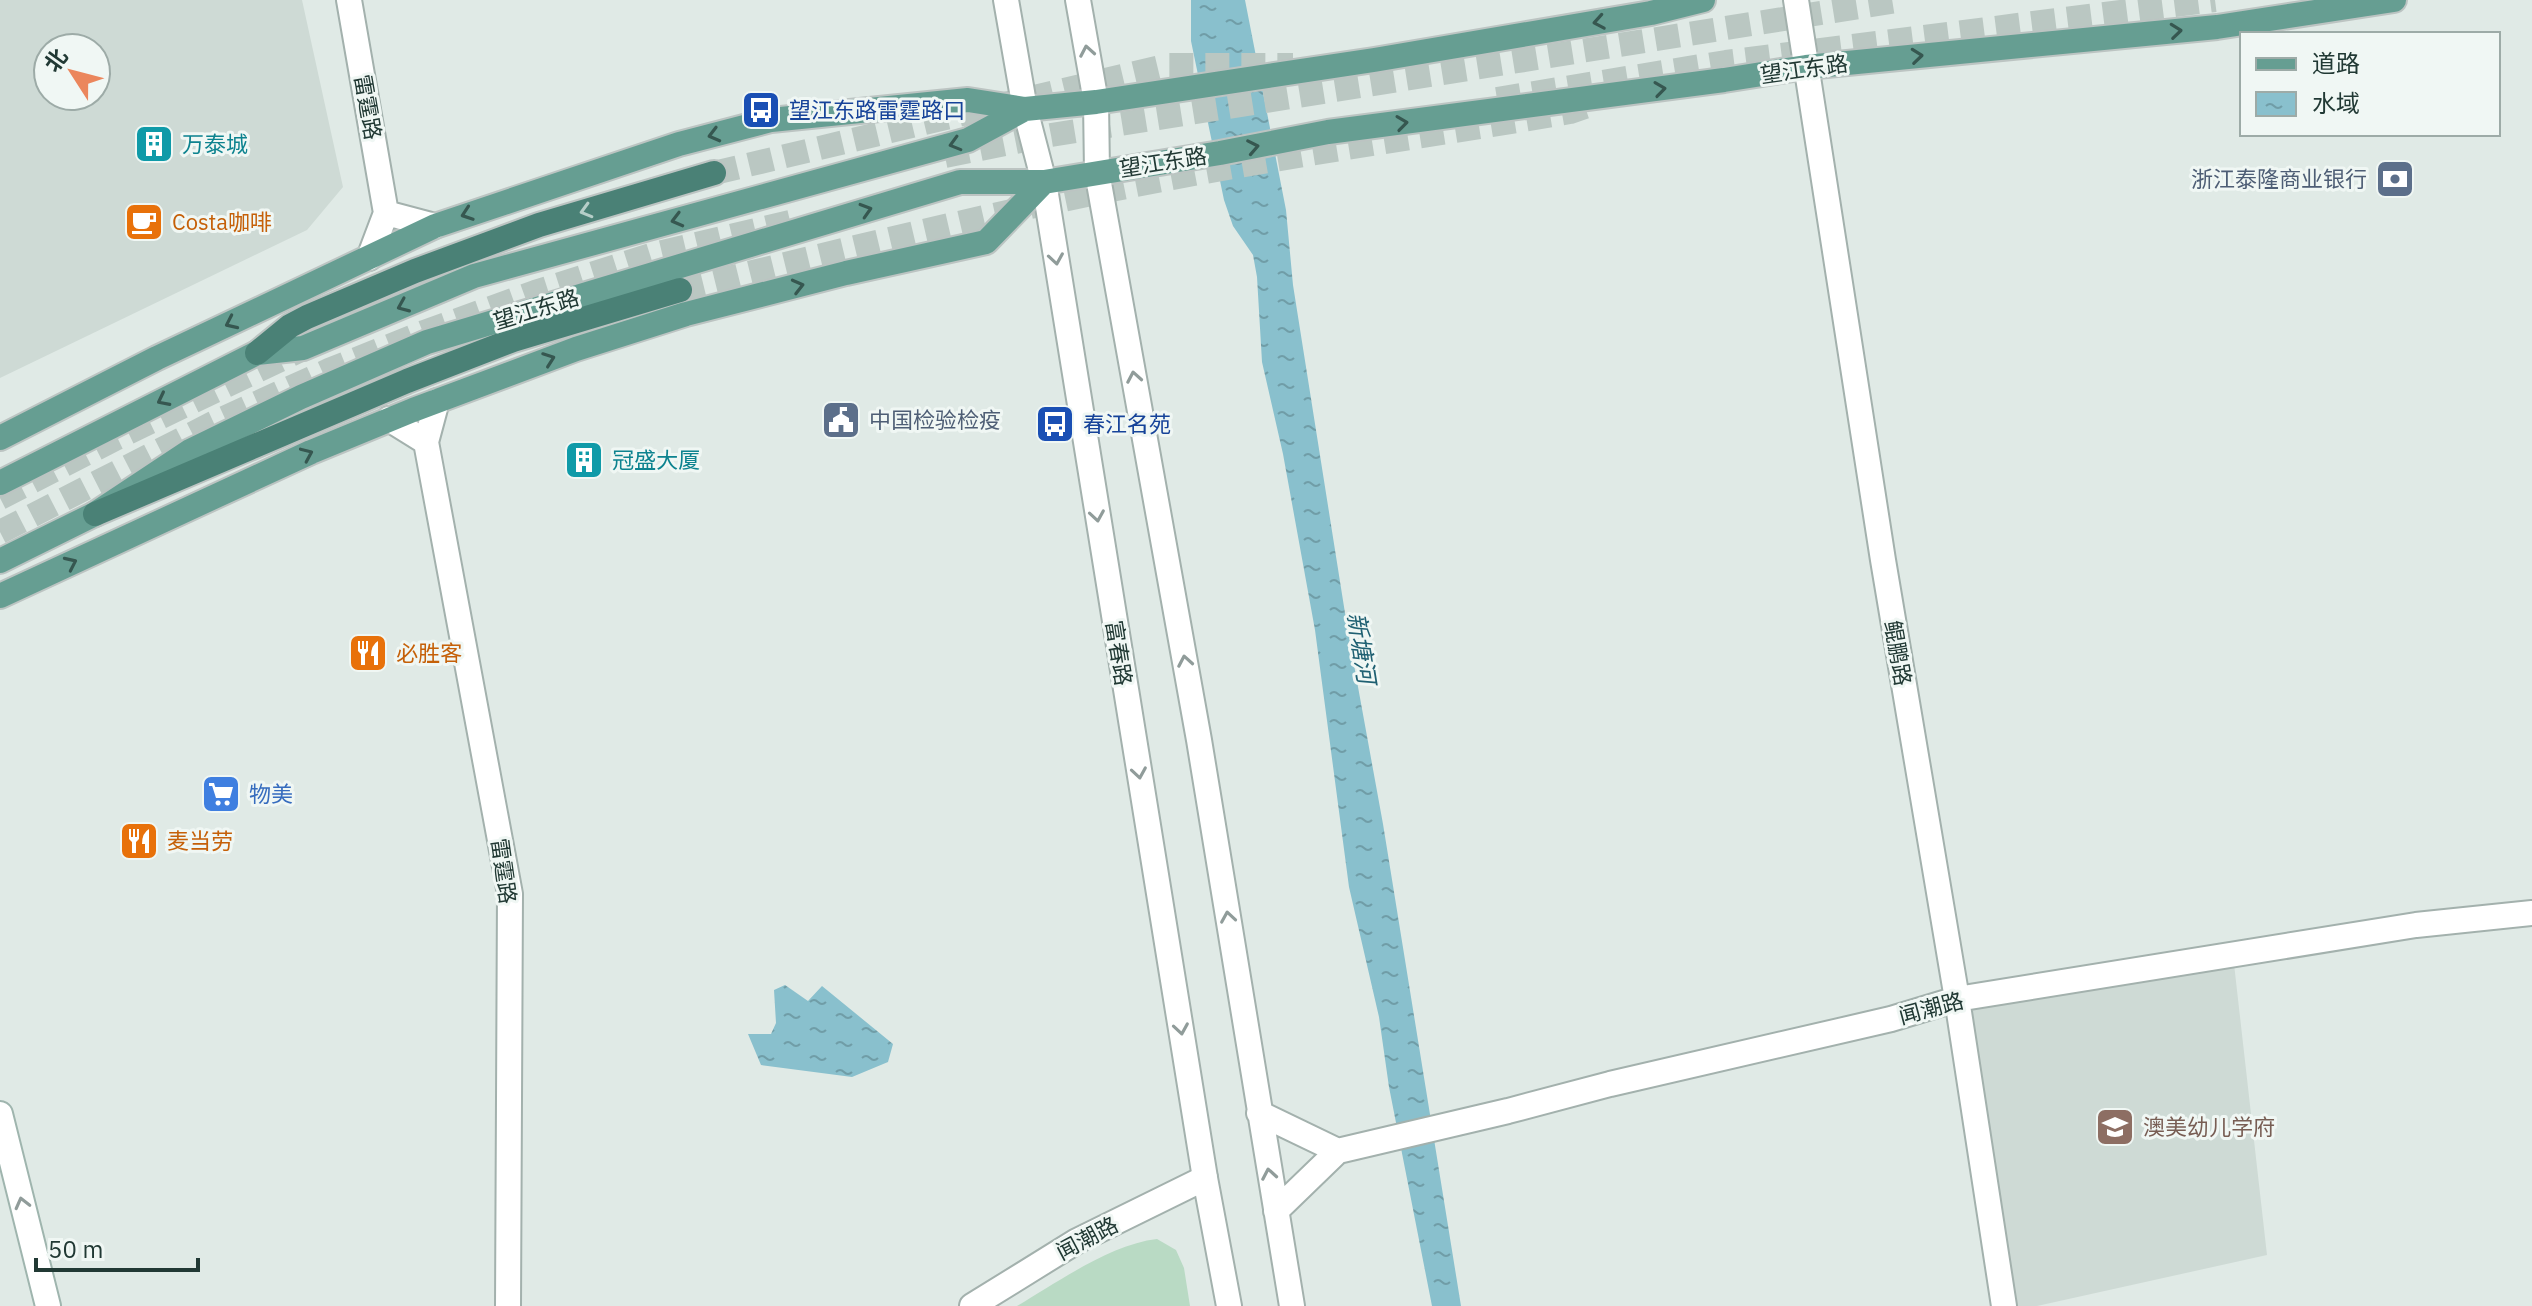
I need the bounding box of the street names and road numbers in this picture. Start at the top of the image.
street label: 望江东路 [1758,48,1850,89]
street label: 雷霆路 [348,72,389,142]
street label: 望江东路 [1117,140,1209,183]
street label: 望江东路 [490,282,582,335]
street label: 富春路 [1100,618,1139,688]
street label: 鲲鹏路 [1878,618,1919,688]
street label: 雷霆路 [486,836,523,906]
street label: 闻潮路 [1895,985,1967,1030]
street label: 闻潮路 [1051,1209,1123,1266]

